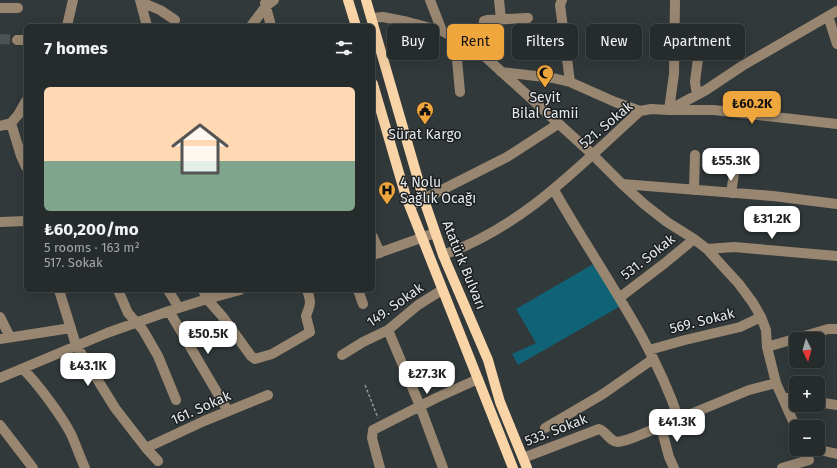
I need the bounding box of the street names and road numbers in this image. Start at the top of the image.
street label: 521. Sokak [576,97,637,152]
street label: Atatürk Bulvarı [438,218,490,312]
street label: 531. Sokak [617,230,679,283]
street label: 149. Sokak [363,279,427,331]
street label: 569. Sokak [668,305,737,337]
street label: 161. Sokak [169,387,234,429]
street label: 533. Sokak [522,410,590,450]

